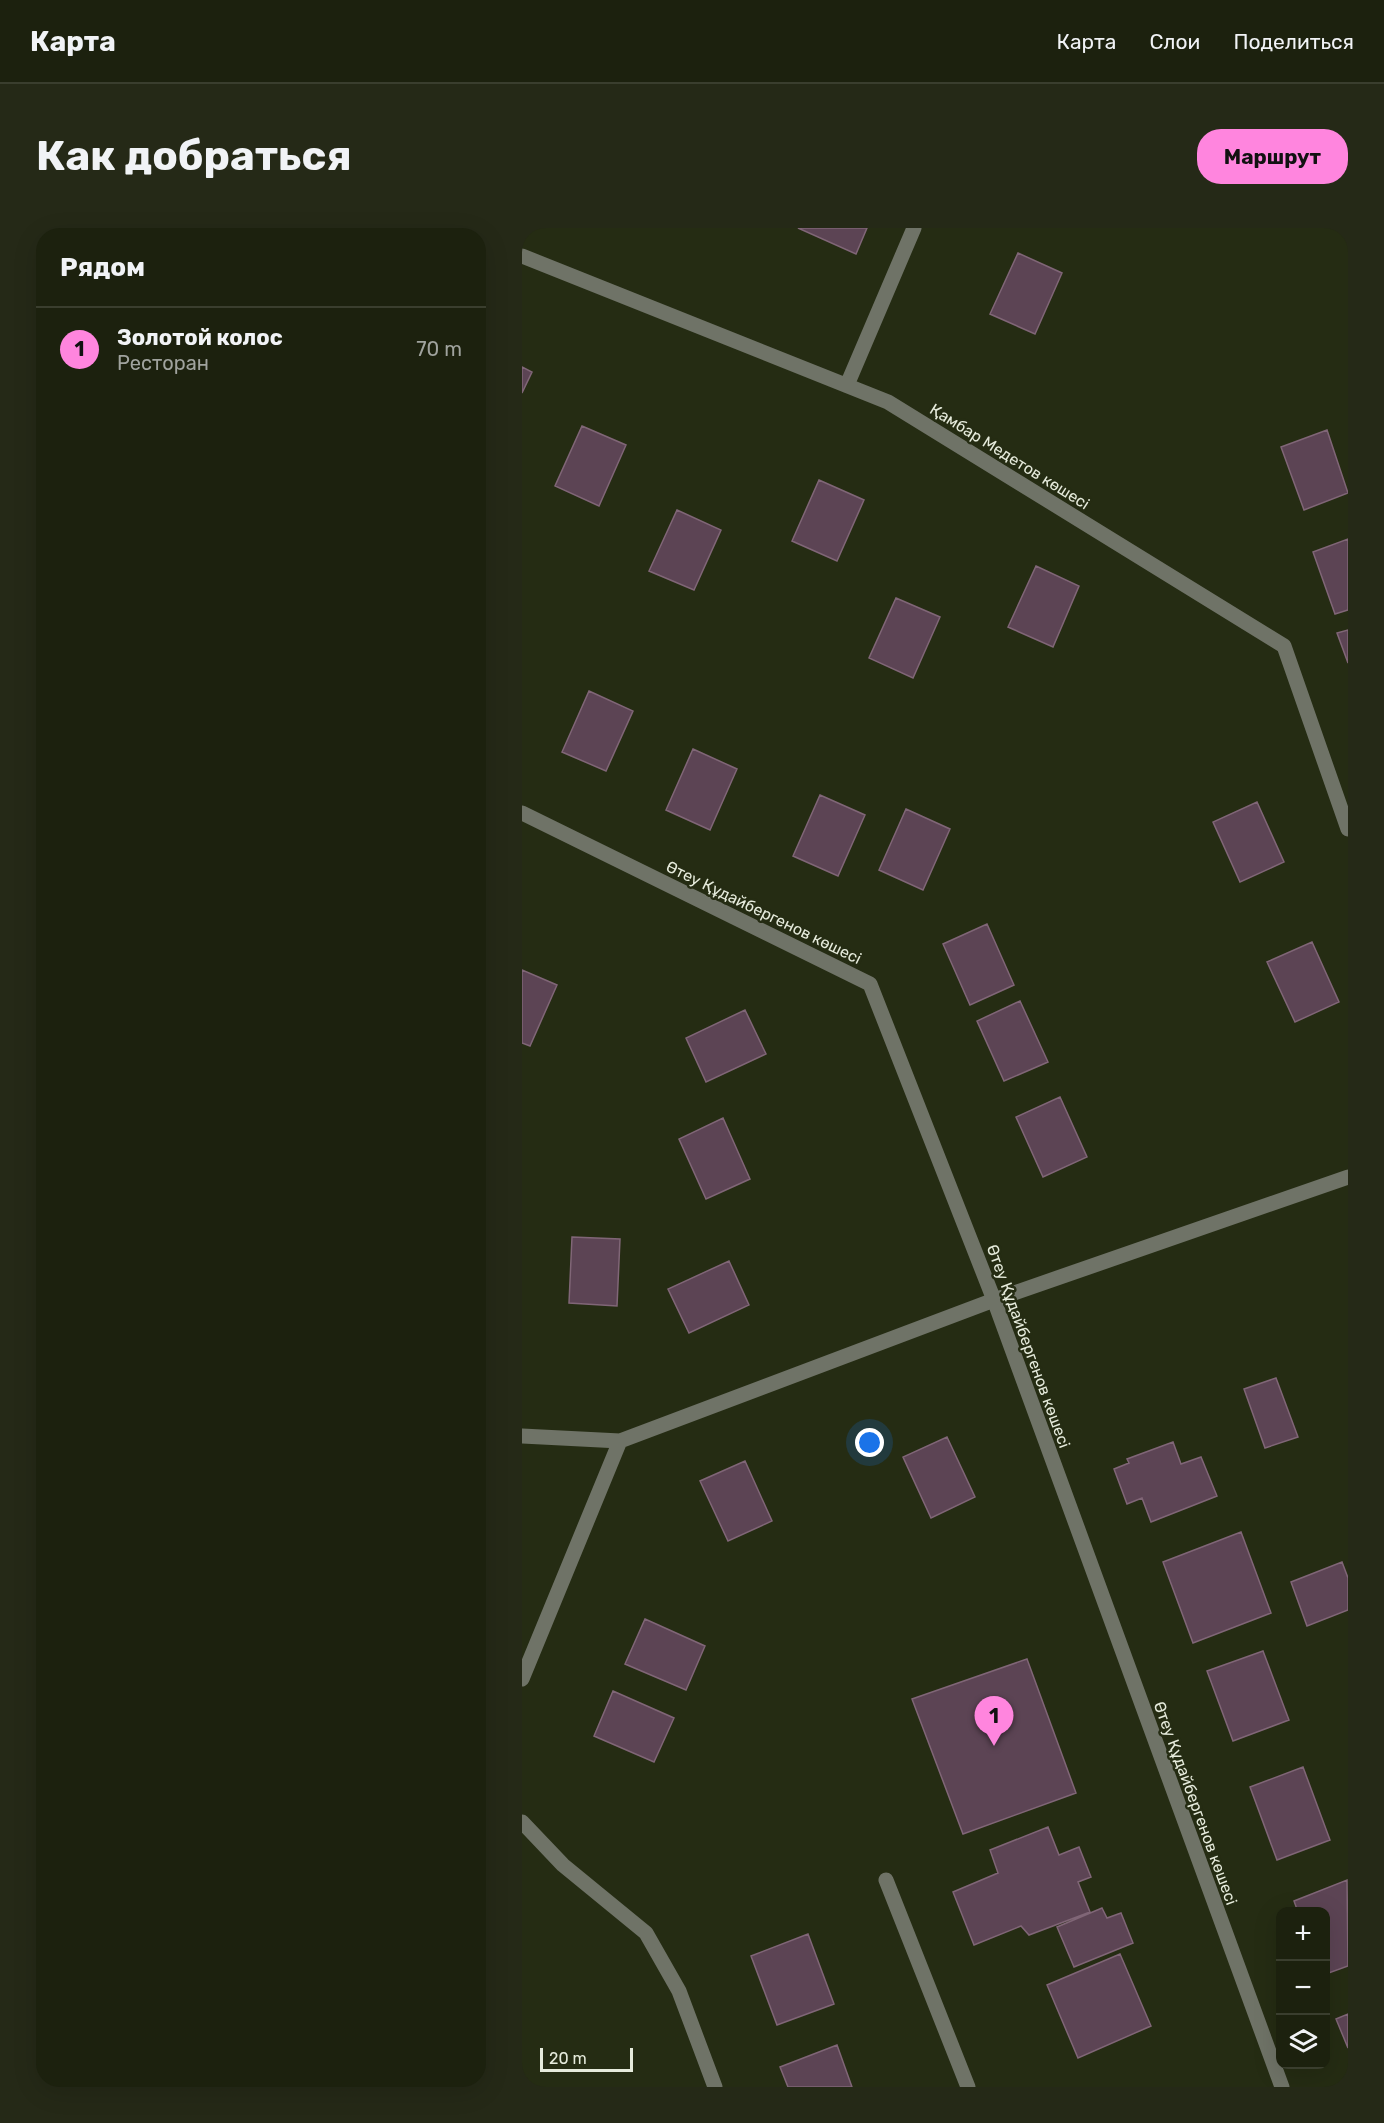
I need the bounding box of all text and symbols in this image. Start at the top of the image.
text: Карта [30,25,116,58]
text: Карта [1056,29,1116,54]
text: Слои [1149,29,1200,54]
text: Поделиться [1233,29,1354,54]
button: Маршрут [1197,129,1348,184]
text: Как добраться [36,131,352,181]
text: Рядом [60,252,145,283]
text: Золотой колос [117,324,283,351]
text: 1 [75,337,84,361]
text: 70 m [416,337,462,361]
text: Ресторан [117,351,209,375]
street label: Қамбар Медетов көшесі [926,399,1093,513]
street label: Өтеу Құдайбергенов көшесі [663,857,865,968]
street label: Өтеу Құдайбергенов көшесі [983,1242,1074,1450]
your location [855,1428,884,1457]
pin: 1 [974,1696,1014,1746]
street label: Өтеу Құдайбергенов көшесі [1150,1699,1241,1907]
map controls [1276,1907,1330,2069]
button: + [1276,1907,1330,1961]
button: − [1276,1961,1330,2015]
button: layers [1276,2015,1330,2069]
scale bar [540,2045,633,2072]
text: 20 m [549,2049,587,2068]

